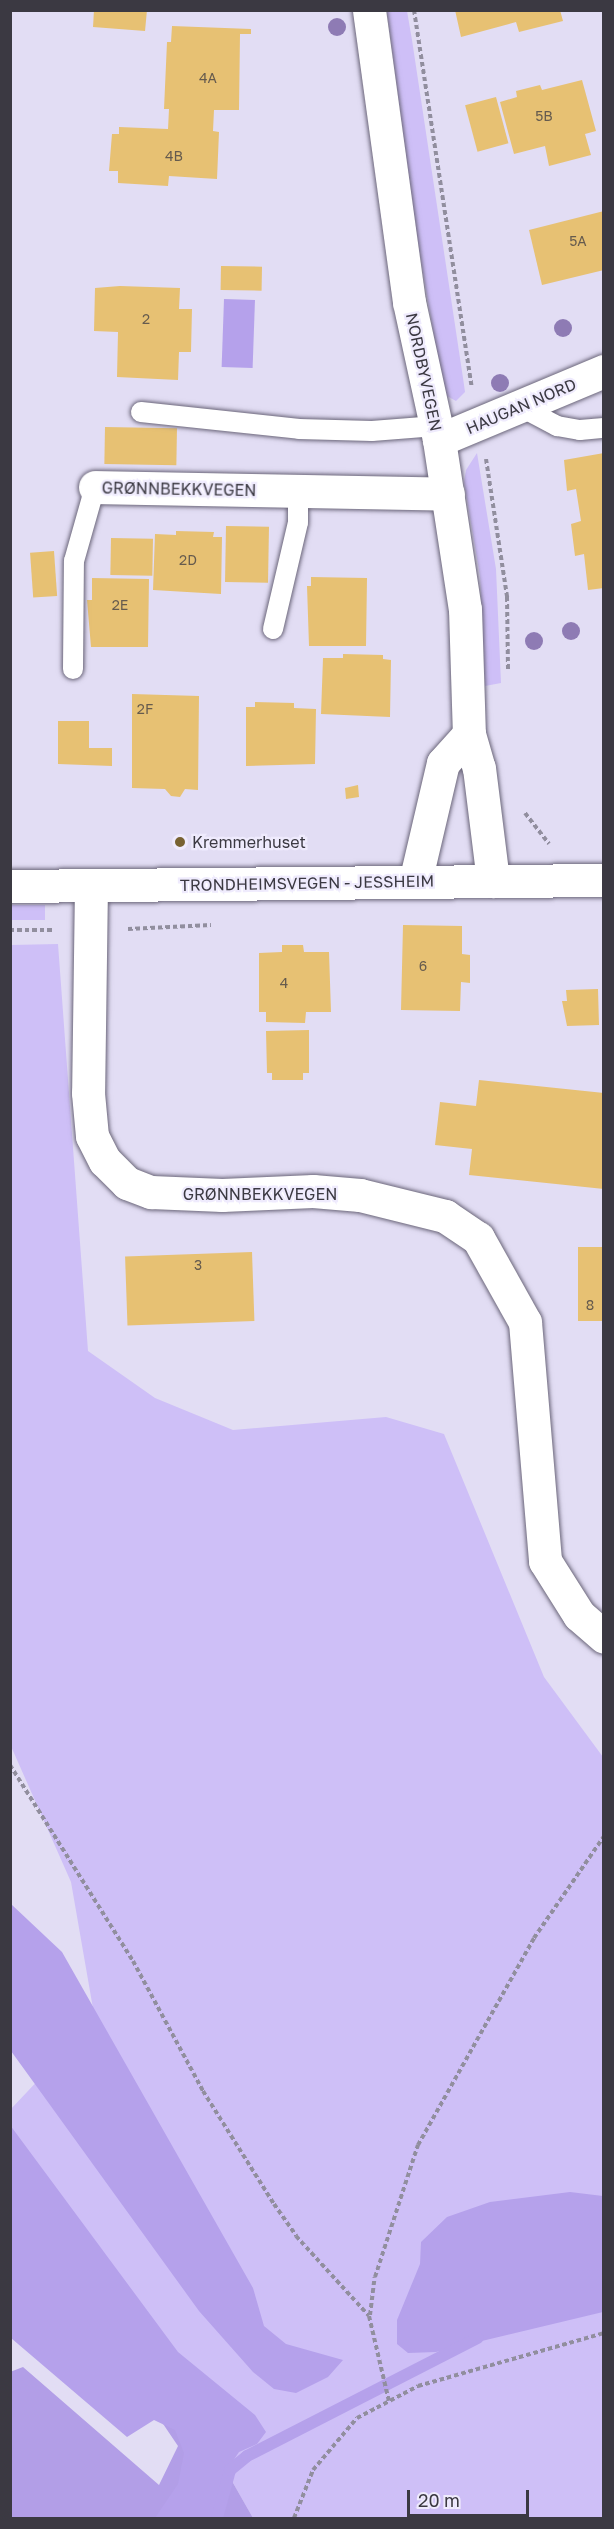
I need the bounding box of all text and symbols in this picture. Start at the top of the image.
house number: 4A [199,70,217,86]
house number: 5B [535,108,553,124]
house number: 4B [165,148,183,164]
house number: 5A [569,233,587,249]
house number: 2 [142,311,150,327]
street label: NORDBYVEGEN [402,311,446,433]
street label: HAUGAN NORD [463,374,579,438]
street label: GRØNNBEKKVEGEN [102,478,256,500]
house number: 2D [179,552,197,568]
house number: 2E [112,597,128,613]
house number: 2F [137,701,153,717]
place label: Kremmerhuset [192,832,306,852]
marker: Kremmerhuset [173,835,187,849]
street label: TRONDHEIMSVEGEN - JESSHEIM [180,871,434,895]
house number: 6 [419,958,427,974]
house number: 4 [280,975,288,991]
street label: GRØNNBEKKVEGEN [183,1184,337,1204]
house number: 3 [194,1257,202,1273]
house number: 8 [586,1297,594,1313]
scale bar [410,2478,532,2516]
text: 20 m [418,2489,460,2511]

